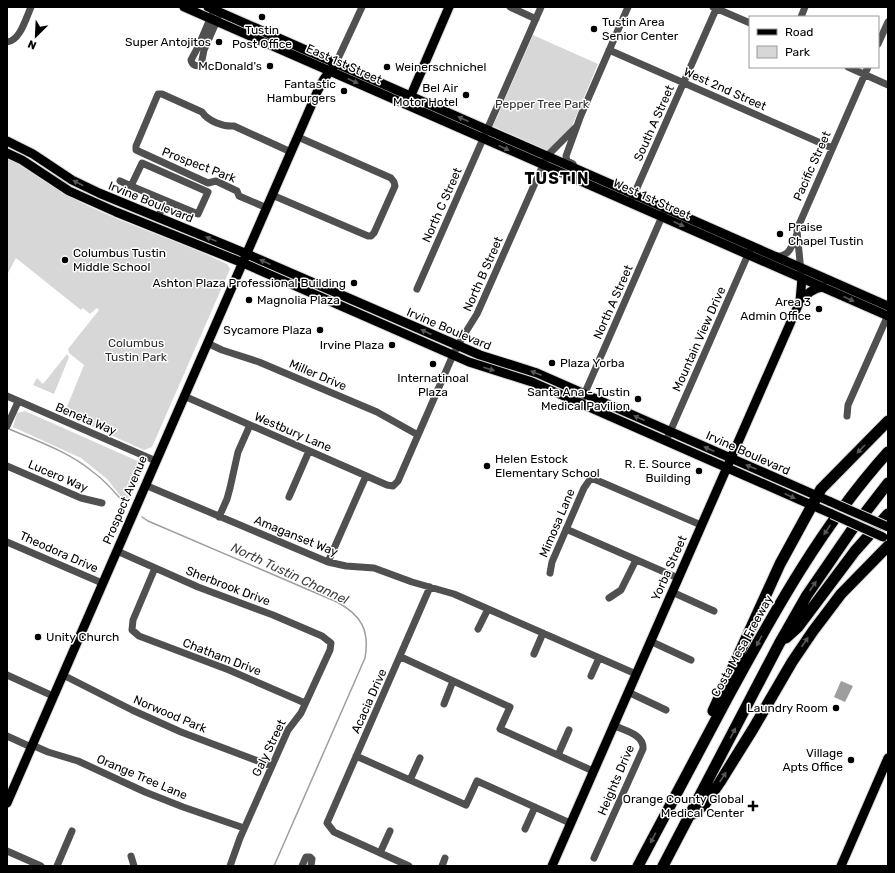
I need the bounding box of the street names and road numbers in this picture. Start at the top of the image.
street label: East 1st Street [304,41,384,87]
street label: West 2nd Street [682,65,769,114]
street label: South A Street [631,83,677,163]
street label: Pacific Street [790,129,834,203]
street label: Prospect Park [160,144,239,186]
street label: North C Street [419,165,465,245]
street label: West 1st Street [611,176,693,222]
street label: Irvine Boulevard [106,179,196,225]
street label: North B Street [460,234,506,314]
street label: North A Street [590,262,636,341]
street label: Mountain View Drive [670,284,729,394]
street label: Irvine Boulevard [405,305,493,353]
street label: Miller Drive [287,357,349,393]
street label: Beneta Way [53,400,119,438]
street label: Westbury Lane [252,409,334,455]
street label: Irvine Boulevard [704,428,792,478]
street label: Prospect Avenue [100,453,150,546]
street label: Lucero Way [26,457,90,495]
street label: Mimosa Lane [536,486,578,559]
street label: Amaganset Way [252,513,340,559]
street label: Theodora Drive [18,528,101,576]
street label: Yorba Street [648,533,690,603]
street label: Sherbrook Drive [184,563,272,609]
street label: Costa Mesa Freeway [708,592,776,699]
street label: Chatham Drive [181,636,263,679]
street label: Acacia Drive [349,666,390,735]
street label: Norwood Park [131,692,209,736]
street label: Galy Street [249,717,289,779]
street label: Heights Drive [595,742,637,817]
street label: Orange Tree Lane [95,752,190,803]

